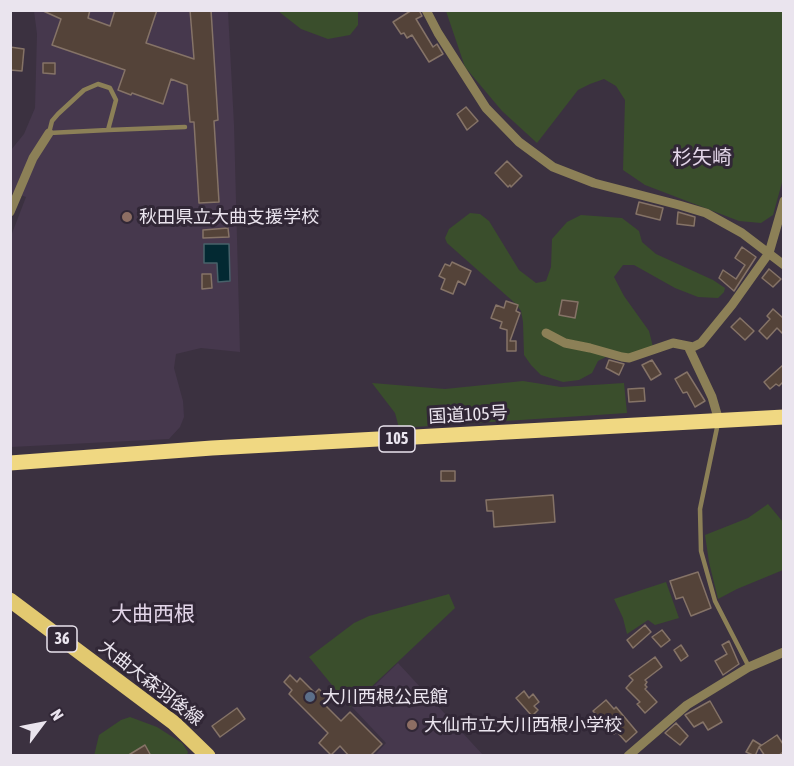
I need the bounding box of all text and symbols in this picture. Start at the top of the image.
district label: 杉矢崎 [672,146,732,170]
place label: 秋田県立大曲支援学校 [139,206,319,228]
marker: 秋田県立大曲支援学校 [120,210,134,224]
street label: 国道105号 [428,402,508,428]
road number: 105 [379,426,415,452]
district label: 大曲西根 [111,601,195,627]
road number: 36 [47,626,77,652]
street label: 大曲大森羽後線 [95,636,207,730]
place label: 大川西根公民館 [322,686,448,708]
marker: 大川西根公民館 [303,690,317,704]
north arrow [12,694,72,754]
text: N [47,706,67,723]
place label: 大仙市立大川西根小学校 [424,714,622,736]
marker: 大仙市立大川西根小学校 [405,718,419,732]

